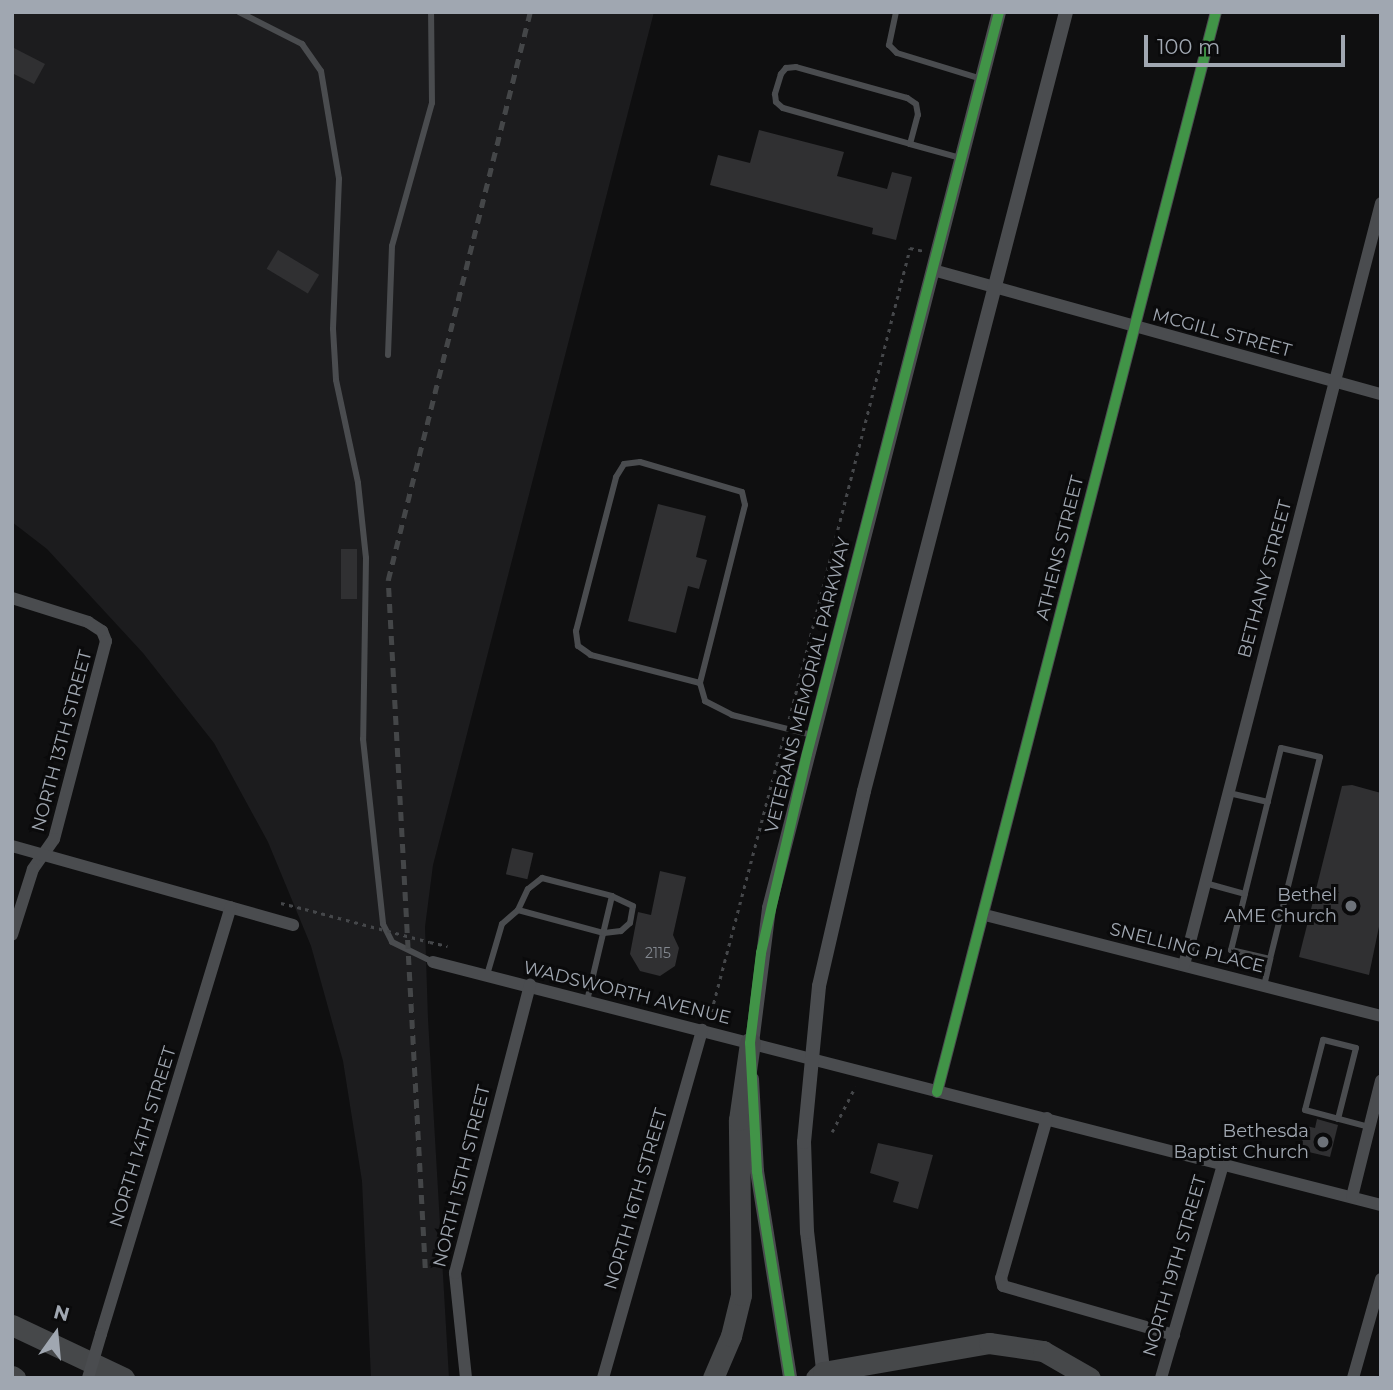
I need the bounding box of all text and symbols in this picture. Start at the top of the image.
scale bar [1148,21,1349,65]
text: 100 m [1157,34,1220,59]
street label: MCGILL STREET [1150,304,1294,362]
street label: ATHENS STREET [1032,473,1088,623]
street label: BETHANY STREET [1234,498,1296,660]
street label: VETERANS MEMORIAL PARKWAY [761,535,855,835]
street label: NORTH 13TH STREET [27,648,97,834]
place label: Bethel AME Church [1224,885,1337,928]
marker: Bethel AME Church [1343,898,1359,914]
street label: SNELLING PLACE [1107,918,1267,978]
house number: 2115 [645,945,671,961]
street label: WADSWORTH AVENUE [521,957,733,1029]
street label: NORTH 14TH STREET [105,1044,181,1230]
street label: NORTH 15TH STREET [429,1083,495,1269]
street label: NORTH 16TH STREET [600,1106,672,1292]
place label: Bethesda Baptist Church [1173,1121,1309,1164]
marker: Bethesda Baptist Church [1315,1134,1331,1150]
street label: NORTH 19TH STREET [1139,1173,1211,1359]
north arrow [21,1299,91,1369]
text: N [51,1300,72,1326]

